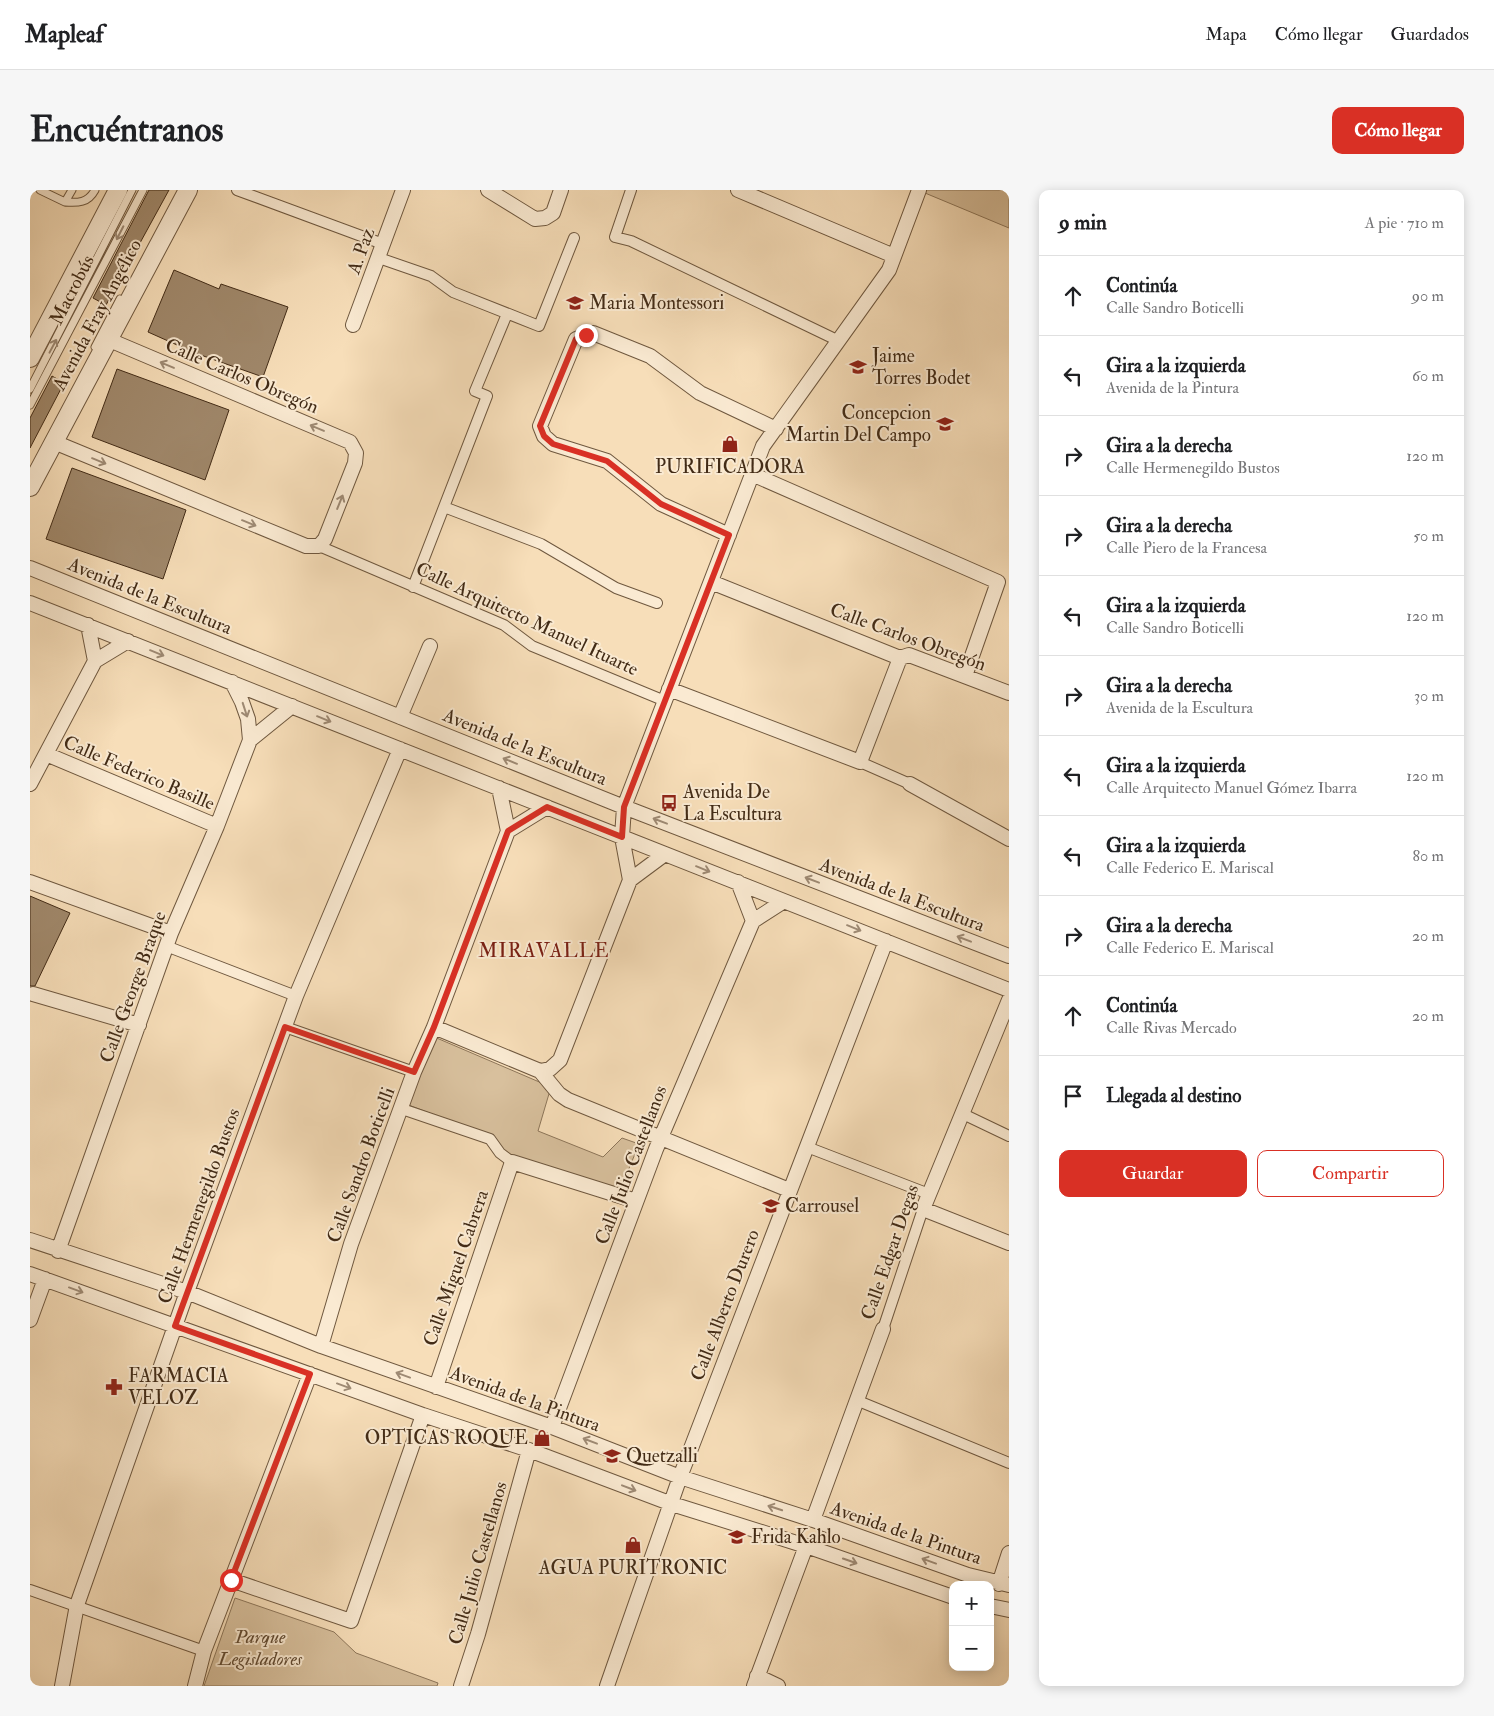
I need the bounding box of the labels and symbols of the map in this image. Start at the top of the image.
street label: A. Paz [341,225,380,278]
one-way arrow [115,226,125,241]
street label: Avenida Fray Angélico [47,235,147,396]
street label: Macrobús [44,251,100,329]
place label: Maria Montessori [589,291,724,315]
school or university icon: Maria Montessori [565,293,585,313]
route end [575,324,598,347]
street label: Calle Carlos Obregón [162,333,322,419]
one-way arrow [49,339,58,354]
place label: Jaime Torres Bodet [871,344,970,390]
school or university icon: Jaime Torres Bodet [848,357,868,377]
one-way arrow [160,359,175,369]
place label: Concepcion Martin Del Campo [785,401,931,448]
school or university icon: Concepcion Martin Del Campo [935,414,955,434]
one-way arrow [310,422,325,432]
shop icon: PURIFICADORA [720,434,740,454]
place label: PURIFICADORA [655,455,805,479]
one-way arrow [91,457,106,466]
one-way arrow [336,495,345,510]
one-way arrow [241,519,256,528]
street label: Avenida de la Escultura [64,552,236,640]
street label: Calle Arquitecto Manuel Ituarte [412,557,642,681]
street label: Calle Carlos Obregón [827,598,989,676]
one-way arrow [149,648,164,658]
one-way arrow [241,701,250,717]
street label: Avenida de la Escultura [439,703,611,791]
one-way arrow [316,715,331,724]
street label: Calle Federico Basille [60,730,218,816]
one-way arrow [502,756,518,765]
place label: Avenida De La Escultura [682,780,782,826]
bus stop icon: Avenida De La Escultura [659,793,679,813]
one-way arrow [653,816,669,825]
street label: Avenida de la Escultura [815,852,988,938]
one-way arrow [695,864,710,874]
one-way arrow [805,875,820,884]
street label: Calle George Braque [94,908,172,1066]
one-way arrow [846,924,861,933]
one-way arrow [956,934,972,943]
district label: MIRAVALLE [478,938,610,963]
street label: Calle Julio Castellanos [590,1082,672,1248]
street label: Calle Sandro Boticelli [322,1084,400,1246]
street label: Calle Hermenegildo Bustos [152,1105,246,1307]
street label: Calle Edgar Degas [856,1181,924,1323]
street label: Calle Miguel Cabrera [418,1187,494,1349]
place label: Carrousel [785,1194,859,1218]
school or university icon: Carrousel [761,1196,781,1216]
street label: Calle Alberto Durero [685,1226,765,1384]
one-way arrow [68,1286,83,1295]
street label: Avenida de la Pintura [446,1360,604,1437]
place label: FARMACIA VELOZ [128,1364,229,1410]
one-way arrow [396,1370,412,1380]
pharmacy icon: FARMACIA VELOZ [104,1377,124,1397]
one-way arrow [336,1382,351,1391]
place label: OPTICAS ROQUE [365,1426,528,1450]
shop icon: OPTICAS ROQUE [532,1428,552,1448]
one-way arrow [582,1436,597,1445]
place label: Quetzalli [626,1444,698,1468]
school or university icon: Quetzalli [602,1446,622,1466]
street label: Calle Julio Castellanos [443,1479,513,1647]
one-way arrow [621,1484,636,1493]
street label: Avenida de la Pintura [826,1496,985,1570]
one-way arrow [768,1503,784,1512]
place label: Frida Kahlo [751,1525,841,1549]
school or university icon: Frida Kahlo [727,1527,747,1547]
shop icon: AGUA PURITRONIC [623,1535,643,1555]
place label: AGUA PURITRONIC [538,1556,727,1580]
one-way arrow [922,1556,937,1565]
one-way arrow [841,1557,857,1567]
route start [220,1569,243,1592]
park label: Parque Legisladores [217,1625,303,1671]

